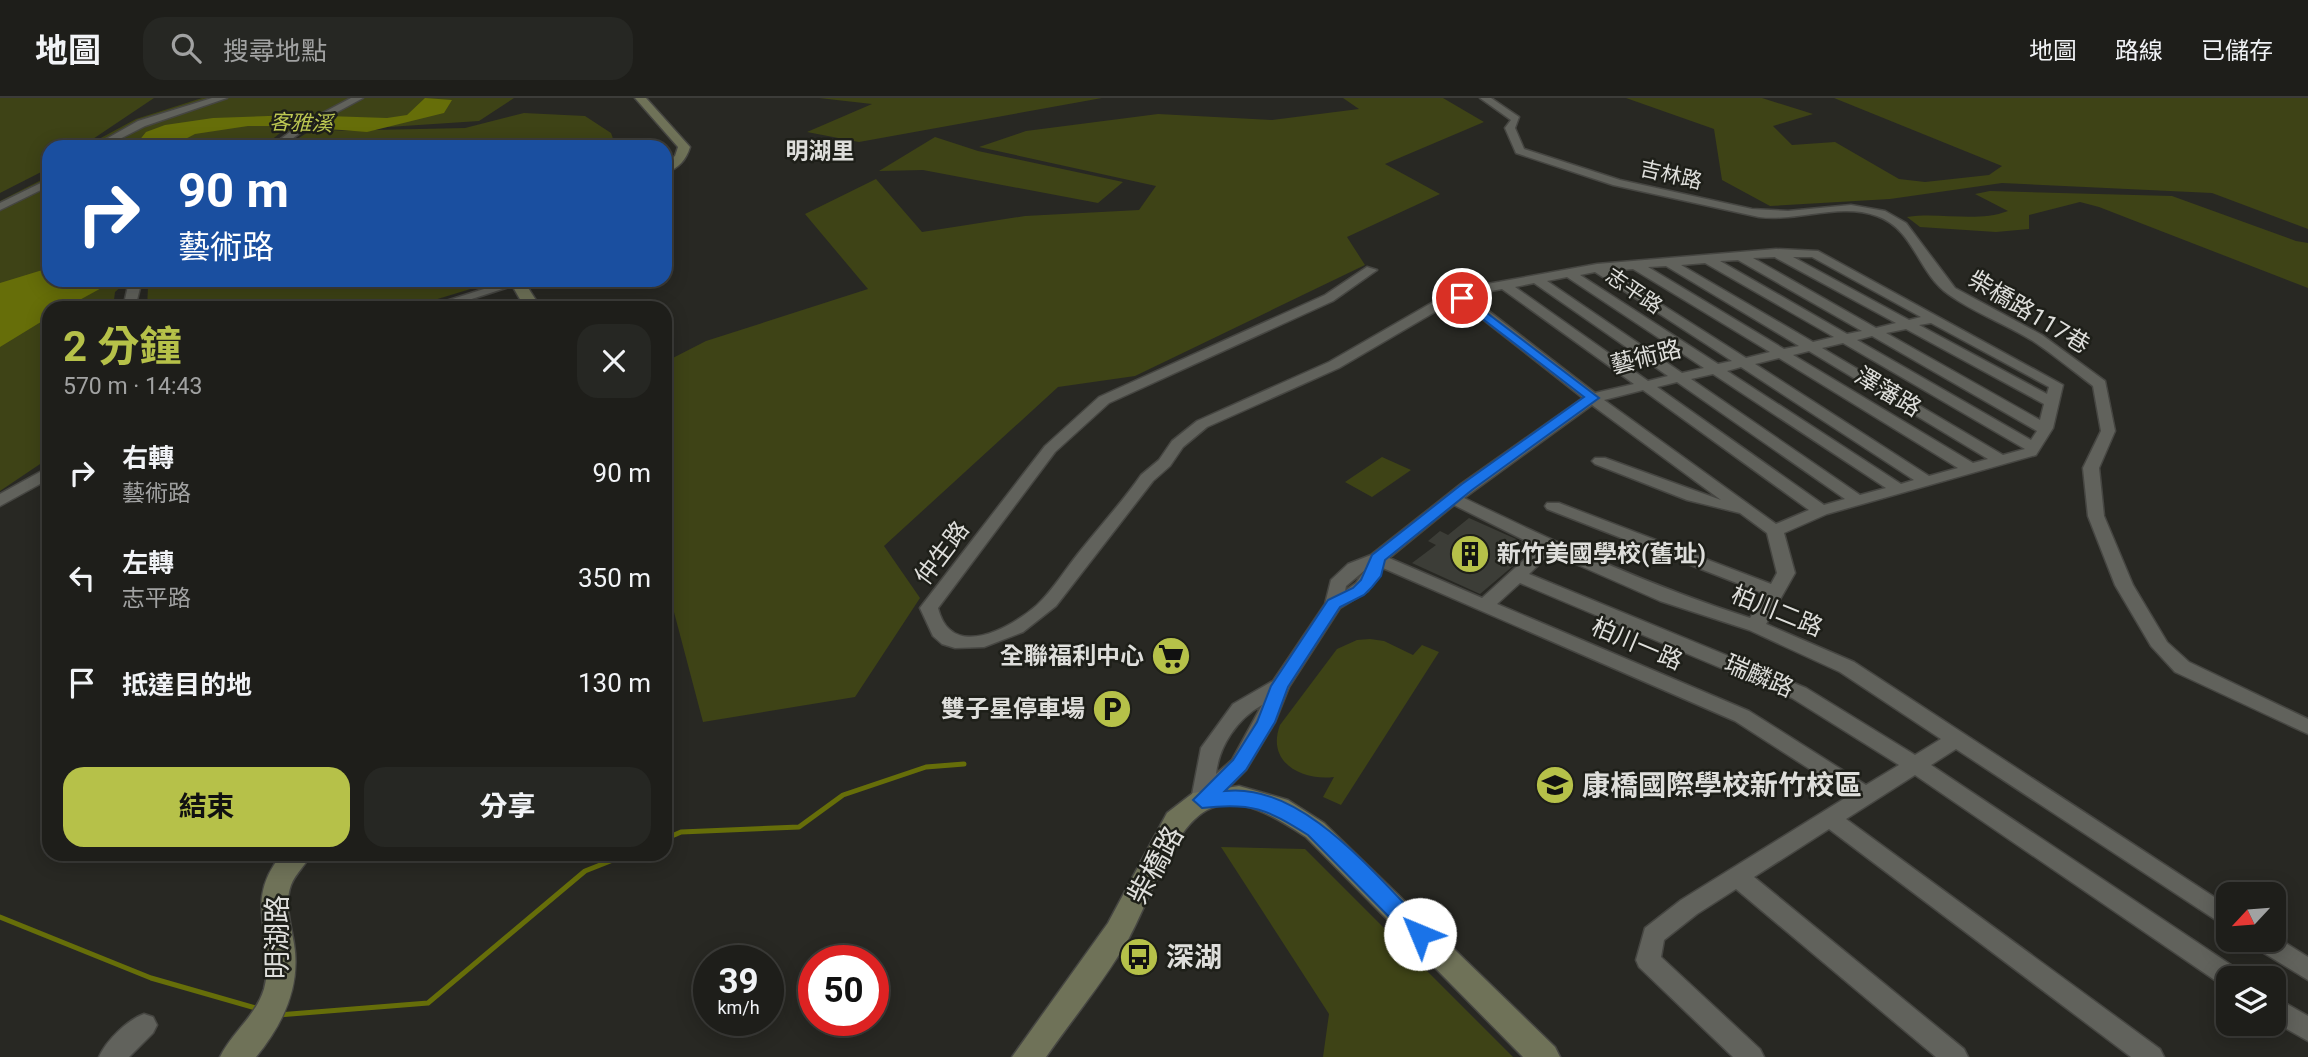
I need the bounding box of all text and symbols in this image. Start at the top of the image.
search box [143,17,633,80]
icon: search [167,29,205,67]
text: 地圖 [35,31,101,70]
text: 搜尋地點 [223,36,327,66]
text: 地圖 [2029,37,2077,65]
text: 路線 [2115,37,2163,65]
text: 已儲存 [2201,37,2273,65]
water label: 客雅溪 [269,110,336,136]
district label: 明湖里 [786,138,855,165]
street label: 吉林路 [1638,156,1704,194]
text: 90 m [178,162,289,219]
icon: right [63,168,154,259]
text: 藝術路 [178,228,274,266]
street label: 志平路 [1601,263,1667,319]
street label: 柴橋路117巷 [1963,265,2095,359]
pin [1432,268,1492,328]
icon: arrive [1443,279,1481,317]
text: 2 分鐘 [63,322,182,371]
button: close [577,324,651,398]
street label: 藝術路 [1608,335,1684,379]
street label: 澤藩路 [1850,361,1926,423]
text: 570 m · 14:43 [63,373,202,400]
text: 右轉 [122,443,174,473]
icon: right [63,454,101,492]
text: 90 m [593,458,651,488]
text: 藝術路 [122,480,191,507]
street label: 仲生路 [909,516,975,590]
building icon: 新竹美國學校(舊址) [1449,533,1491,575]
place label: 新竹美國學校(舊址) [1497,540,1706,568]
text: 左轉 [122,548,174,578]
icon: left [63,559,101,597]
text: 350 m [578,563,651,593]
street label: 柏川二路 [1727,580,1827,642]
text: 志平路 [122,585,191,612]
street label: 柏川一路 [1587,612,1687,676]
supermarket icon: 全聯福利中心 [1150,635,1192,677]
place label: 全聯福利中心 [1000,642,1144,670]
street label: 瑞麟路 [1720,649,1798,703]
icon: arrive [63,664,101,702]
text: 130 m [578,668,651,698]
text: 抵達目的地 [122,670,252,700]
parking icon: 雙子星停車場 [1091,688,1133,730]
place label: 雙子星停車場 [941,695,1085,723]
school or university icon: 康橋國際學校新竹校區 [1534,764,1576,806]
button: 結束 [63,767,350,847]
button: 分享 [364,767,651,847]
place label: 康橋國際學校新竹校區 [1582,769,1862,802]
street label: 柴橋路 [1121,821,1190,910]
north arrow [2216,882,2286,952]
map controls [2216,882,2286,1036]
street label: 明湖路 [261,895,294,979]
position arrow [1383,897,1457,971]
bus stop icon: 深湖 [1118,936,1160,978]
place label: 深湖 [1166,941,1222,974]
speed limit sign: 50 [798,945,889,1036]
text: 39 [718,961,759,1002]
button: layers [2216,966,2286,1036]
text: km/h [717,997,760,1018]

